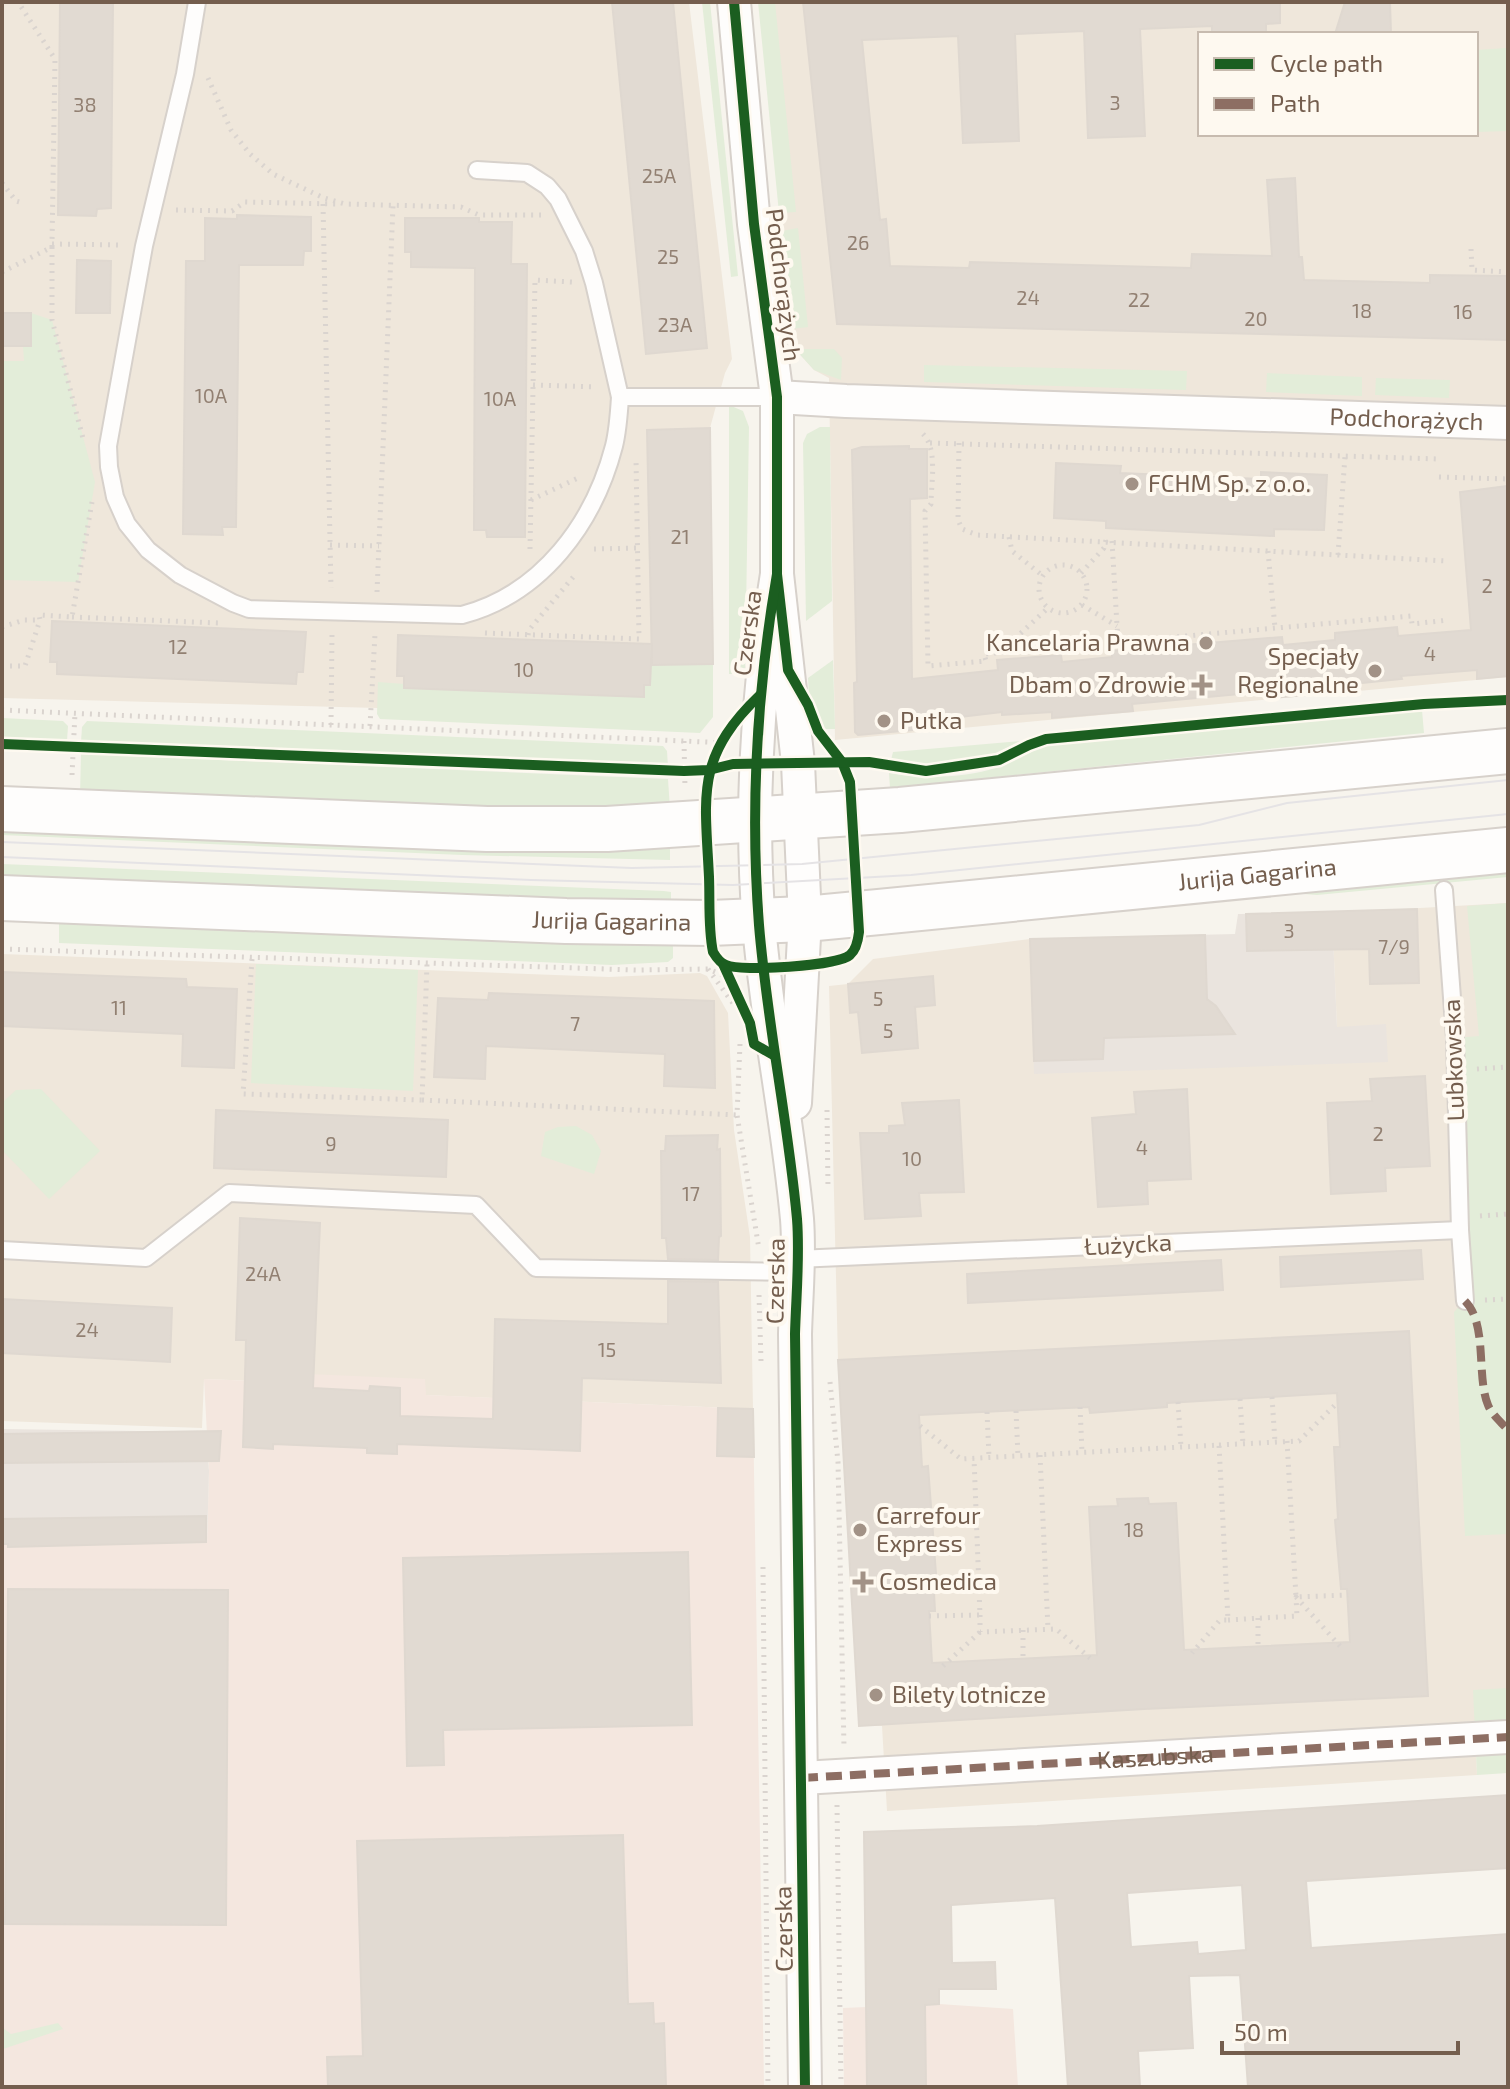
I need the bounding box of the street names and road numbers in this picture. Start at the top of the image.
street label: Podchorążych [761,207,808,363]
street label: Podchorążych [1329,401,1484,435]
street label: Czerska [726,588,767,677]
street label: Jurija Gagarina [1176,851,1338,895]
street label: Jurija Gagarina [531,904,691,936]
street label: Lubkowska [1436,998,1469,1122]
street label: Łużycka [1083,1227,1173,1260]
street label: Czerska [759,1238,790,1324]
street label: Kaszubska [1096,1738,1214,1774]
street label: Czerska [767,1886,798,1972]

